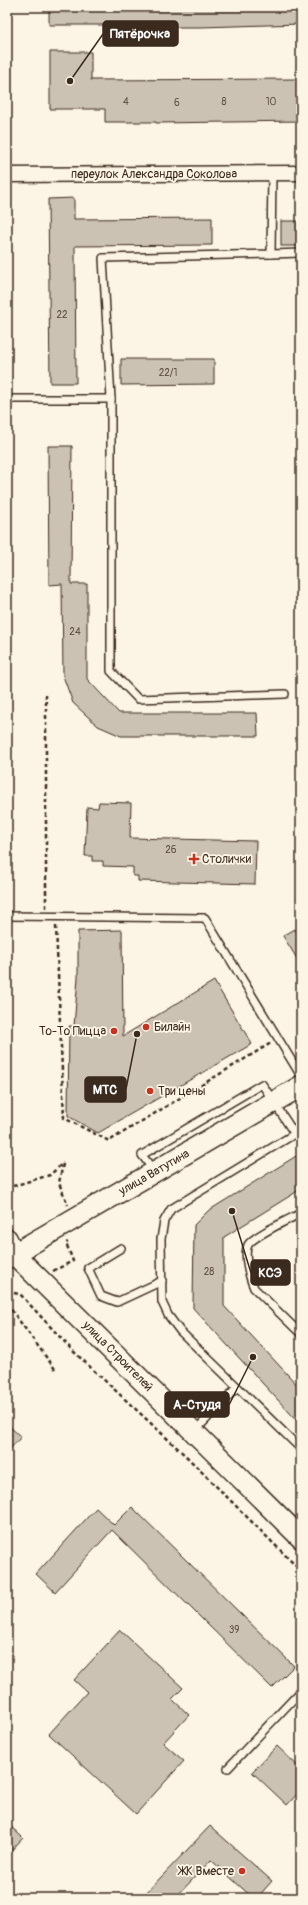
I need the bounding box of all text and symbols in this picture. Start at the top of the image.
callout: Пятёрочка [103,21,178,46]
text: Пятёрочка [110,26,170,42]
house number: 4 [123,96,129,108]
house number: 8 [221,96,227,108]
house number: 10 [266,96,277,108]
house number: 6 [174,97,180,109]
street label: переулок Александра Соколова [71,167,237,182]
house number: 22 [56,309,68,321]
house number: 22/1 [159,367,177,379]
house number: 24 [69,626,81,638]
house number: 26 [165,844,177,856]
place label: Столички [202,852,252,867]
marker: Столички [189,854,199,864]
place label: Билайн [154,1020,190,1035]
marker: Билайн [141,1022,151,1032]
place label: То-То Пицца [39,1024,106,1039]
marker: То-То Пицца [109,1026,119,1036]
callout: МТС [85,1077,126,1102]
text: МТС [93,1082,117,1098]
place label: Три цены [158,1084,206,1099]
marker: Три цены [145,1086,155,1096]
street label: улица Ватутина [115,1146,193,1199]
callout: КСЭ [251,1260,290,1285]
text: КСЭ [258,1265,282,1281]
house number: 28 [204,1266,214,1278]
street label: улица Строителей [79,1317,156,1395]
callout: А-Студя [165,1392,229,1417]
text: А-Студя [173,1397,221,1413]
house number: 39 [229,1624,239,1636]
place label: ЖК Вместе [177,1864,234,1879]
marker: ЖК Вместе [237,1866,247,1876]

